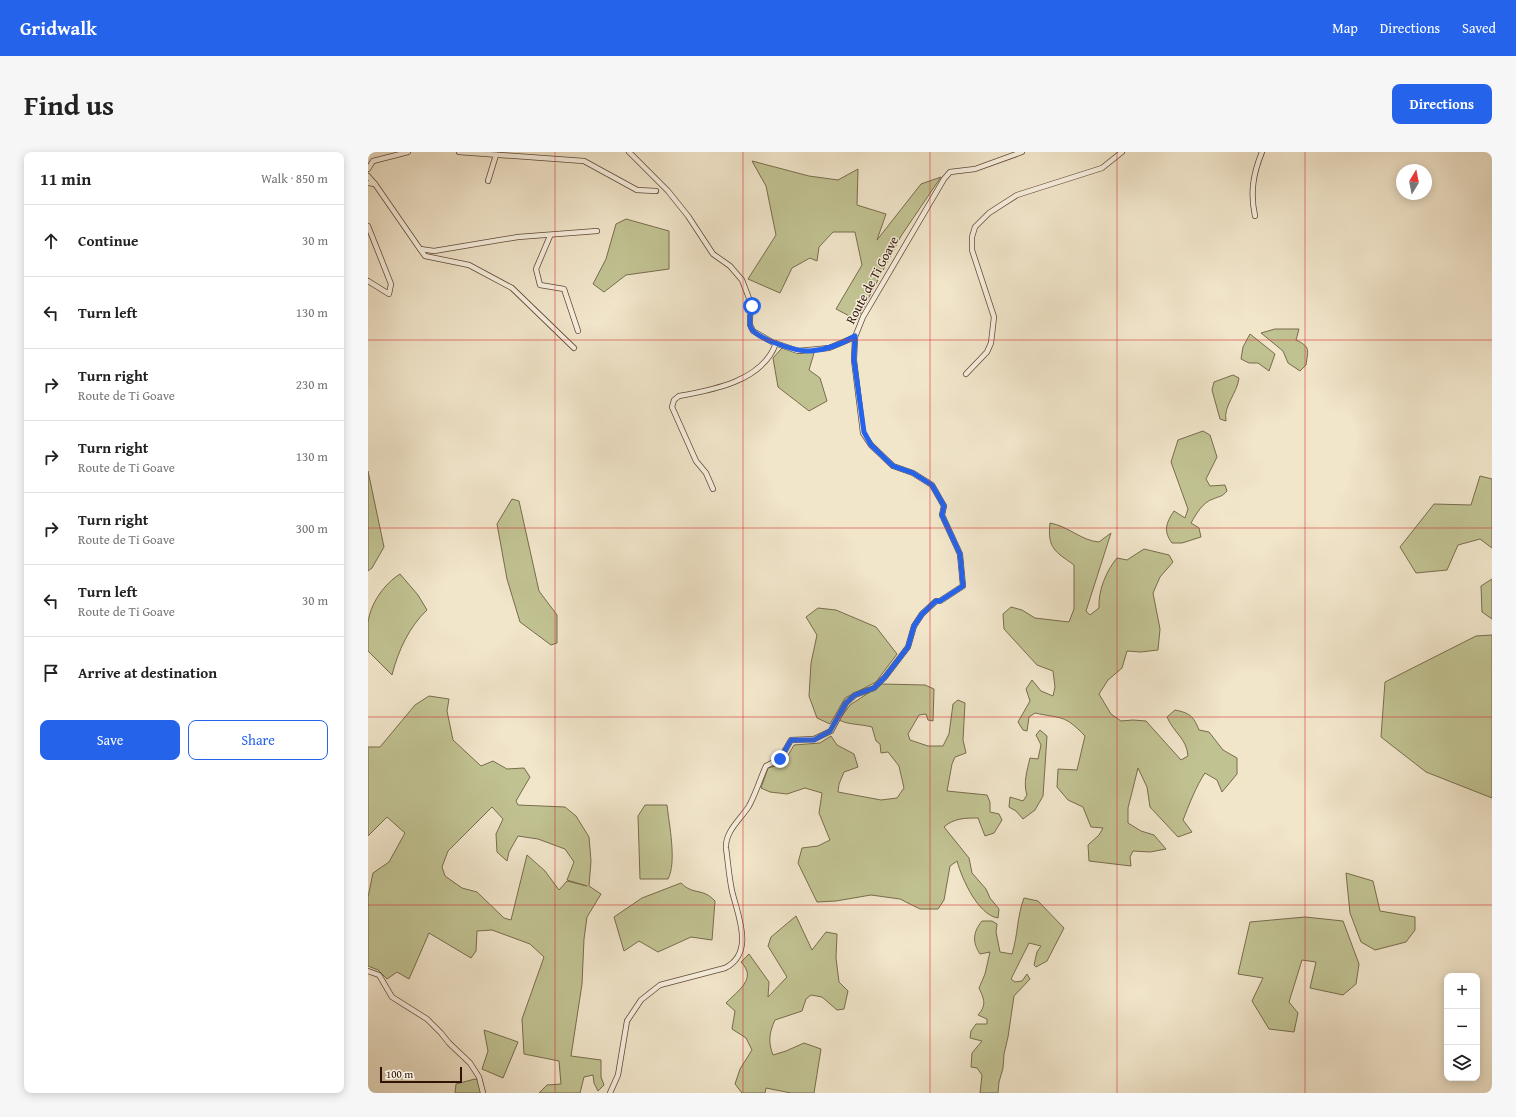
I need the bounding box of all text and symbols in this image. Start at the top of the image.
text: Gridwalk [20,14,97,42]
text: Map [1332,18,1358,38]
text: Directions [1380,18,1440,38]
text: Saved [1462,18,1496,38]
text: Find us [24,84,114,125]
button: Directions [1392,84,1492,124]
north arrow [1396,164,1432,200]
text: 11 min [40,166,91,191]
text: Walk · 850 m [261,169,328,188]
icon: ahead [40,230,62,252]
text: Continue [78,230,139,251]
text: 30 m [302,231,328,250]
street label: Route de Ti Goave [841,233,903,327]
route start [743,297,761,315]
icon: left [40,302,62,324]
text: Turn left [78,302,137,323]
text: 130 m [296,303,328,322]
text: Turn right [78,365,149,386]
icon: right [40,374,62,396]
text: 230 m [296,375,328,394]
text: Route de Ti Goave [78,386,175,405]
text: Turn right [78,437,149,458]
icon: right [40,446,62,468]
text: 130 m [296,447,328,466]
text: Route de Ti Goave [78,458,175,477]
text: Turn right [78,509,149,530]
icon: right [40,518,62,540]
text: 300 m [296,519,328,538]
text: Route de Ti Goave [78,530,175,549]
text: Turn left [78,581,137,602]
icon: left [40,590,62,612]
text: 30 m [302,591,328,610]
text: Route de Ti Goave [78,602,175,621]
icon: arrive [40,662,62,684]
text: Arrive at destination [78,662,217,683]
button: Save [40,720,180,760]
button: Share [188,720,328,760]
route end [771,750,789,768]
map controls [1444,973,1480,1081]
button: + [1444,973,1480,1009]
button: − [1444,1009,1480,1045]
button: layers [1444,1045,1480,1081]
scale bar [380,1065,462,1084]
text: 100 m [386,1066,413,1082]

